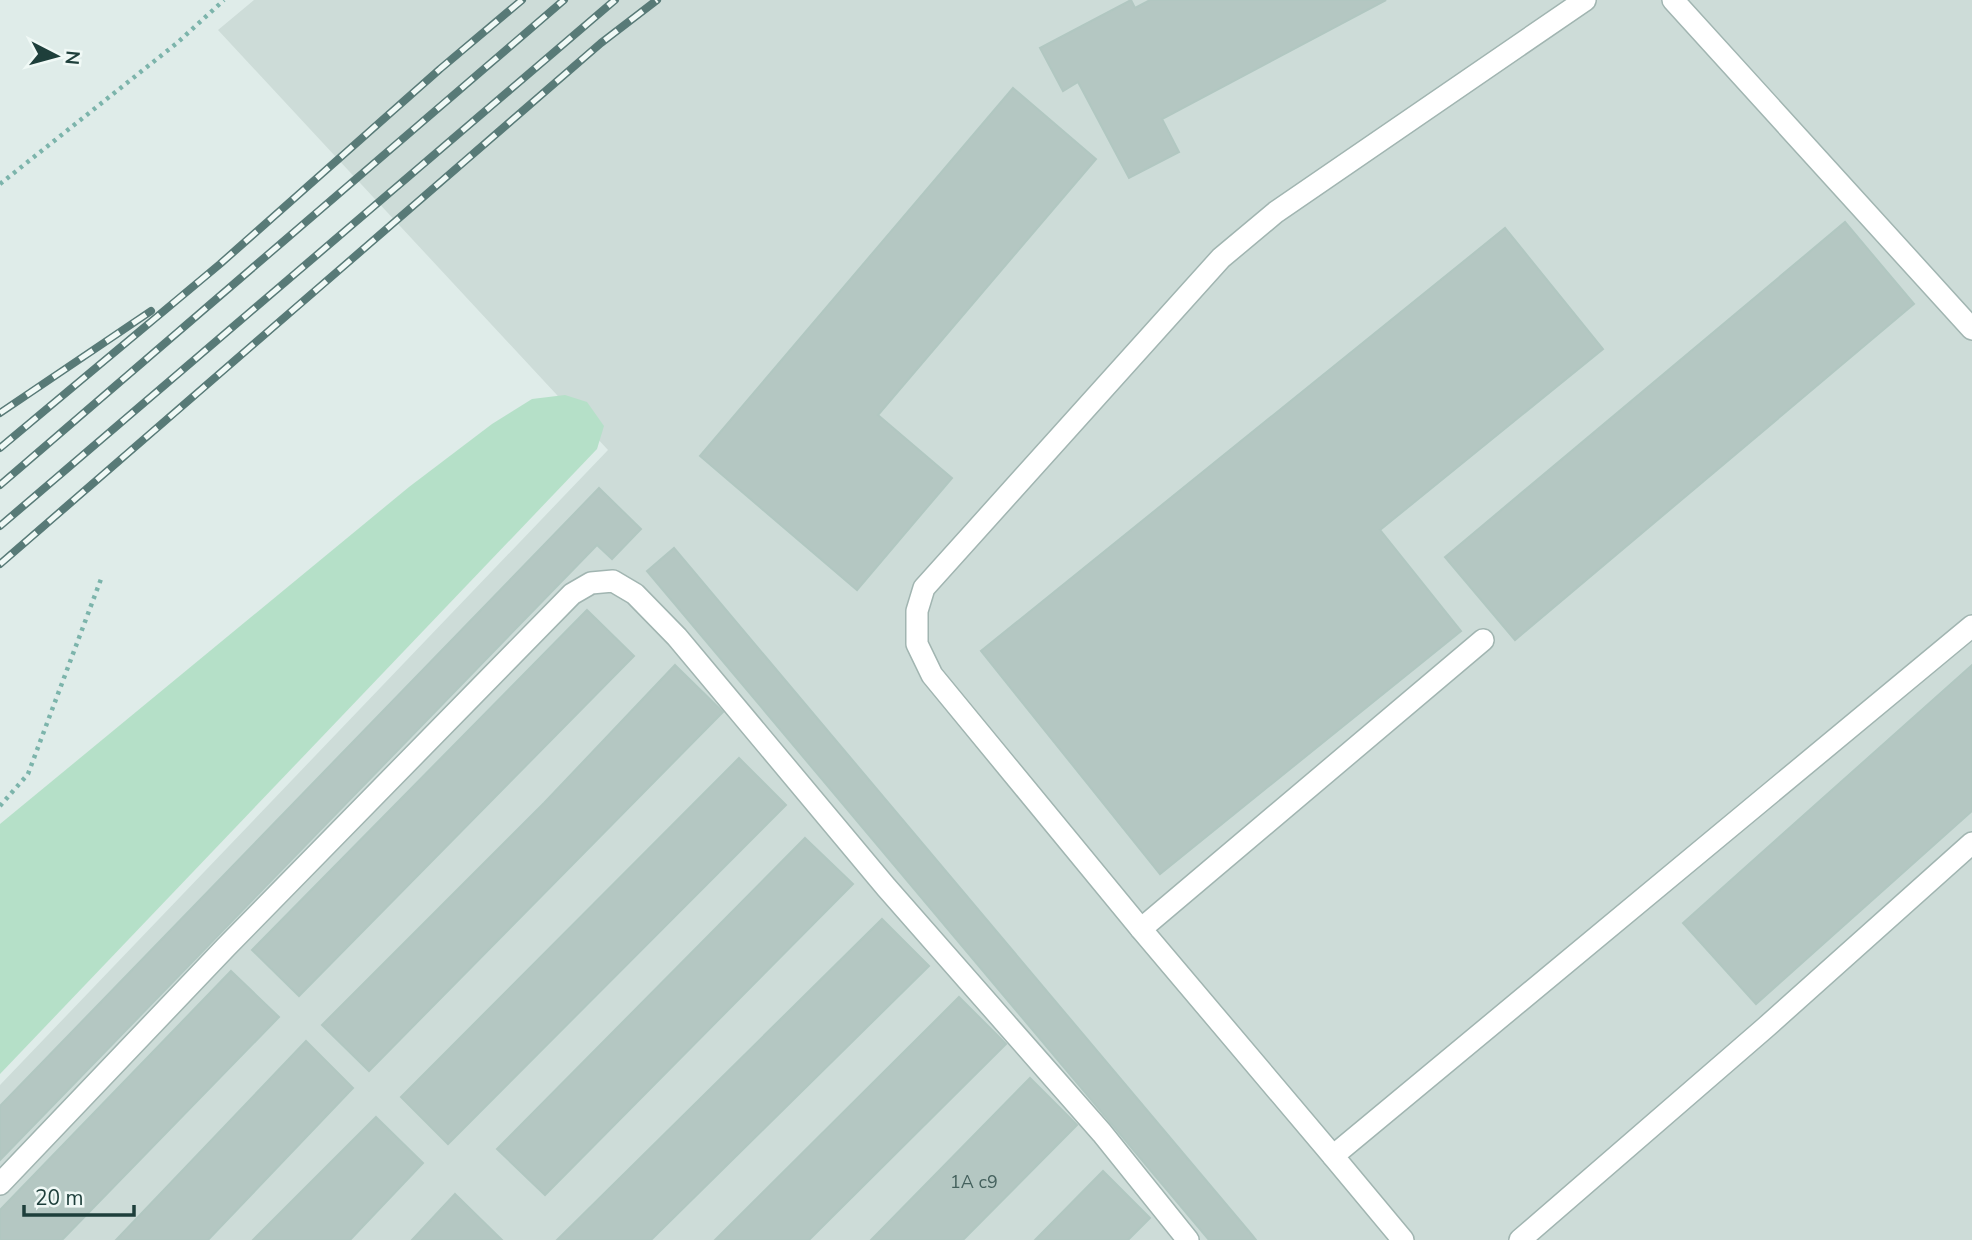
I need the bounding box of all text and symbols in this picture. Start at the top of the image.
north arrow [21,21,91,91]
text: N [58,49,86,66]
house number: 1А с9 [950,1170,998,1194]
scale bar [24,1174,135,1218]
text: 20 m [35,1184,84,1212]

